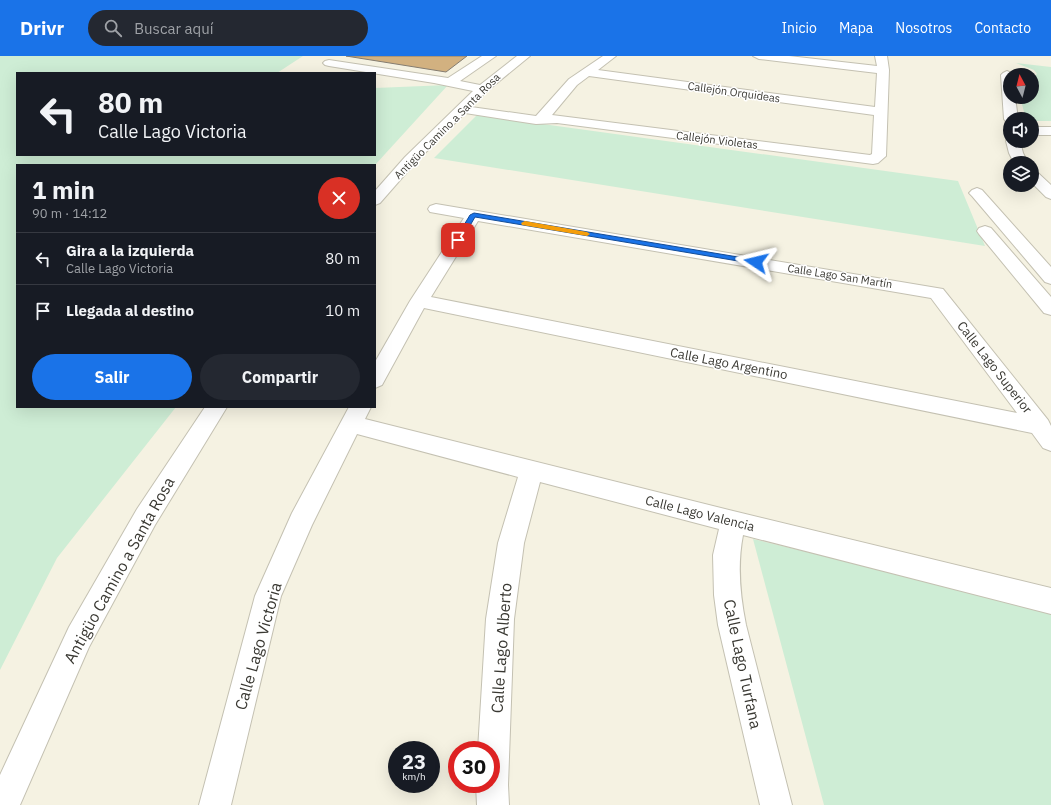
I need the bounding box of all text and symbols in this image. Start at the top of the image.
search box [88,10,368,46]
text: Drivr [20,16,64,40]
icon: search [102,17,124,39]
text: Buscar aquí [134,19,213,38]
text: Inicio [781,19,817,37]
text: Mapa [839,19,873,37]
text: Nosotros [895,19,952,37]
text: Contacto [974,19,1031,37]
north arrow [1003,68,1039,104]
map controls [1003,68,1039,192]
street label: Antigüo Camino a Santa Rosa [391,70,503,182]
street label: Callejón Orquideas [687,79,781,105]
text: 80 m [98,84,163,121]
icon: left [32,88,84,140]
button: sound [1003,112,1039,148]
text: Calle Lago Victoria [98,120,247,143]
street label: Callejón Violetas [675,128,759,152]
button: layers [1003,156,1039,192]
text: 1 min [32,174,95,206]
button: close [318,177,360,219]
text: 90 m · 14:12 [32,205,107,222]
pin [441,223,475,257]
icon: arrive [447,229,469,251]
text: Gira a la izquierda [66,241,194,260]
position arrow [735,241,777,283]
icon: left [32,248,54,270]
text: 80 m [325,249,360,268]
text: Calle Lago Victoria [66,260,173,277]
street label: Calle Lago San Martín [787,261,893,291]
icon: arrive [32,300,54,322]
text: Llegada al destino [66,301,194,320]
text: 10 m [325,301,360,320]
street label: Calle Lago Superior [953,318,1036,417]
street label: Calle Lago Argentino [669,344,789,383]
button: Salir [32,354,192,400]
button: Compartir [200,354,360,400]
street label: Antigüo Camino a Santa Rosa [59,473,179,667]
street label: Calle Lago Valencia [643,492,756,535]
street label: Calle Lago Victoria [230,579,286,712]
street label: Calle Lago Alberto [486,582,516,714]
street label: Calle Lago Turfana [719,597,767,731]
speed limit sign: 30 [448,741,500,793]
text: 23 [402,748,426,775]
text: km/h [402,770,426,783]

